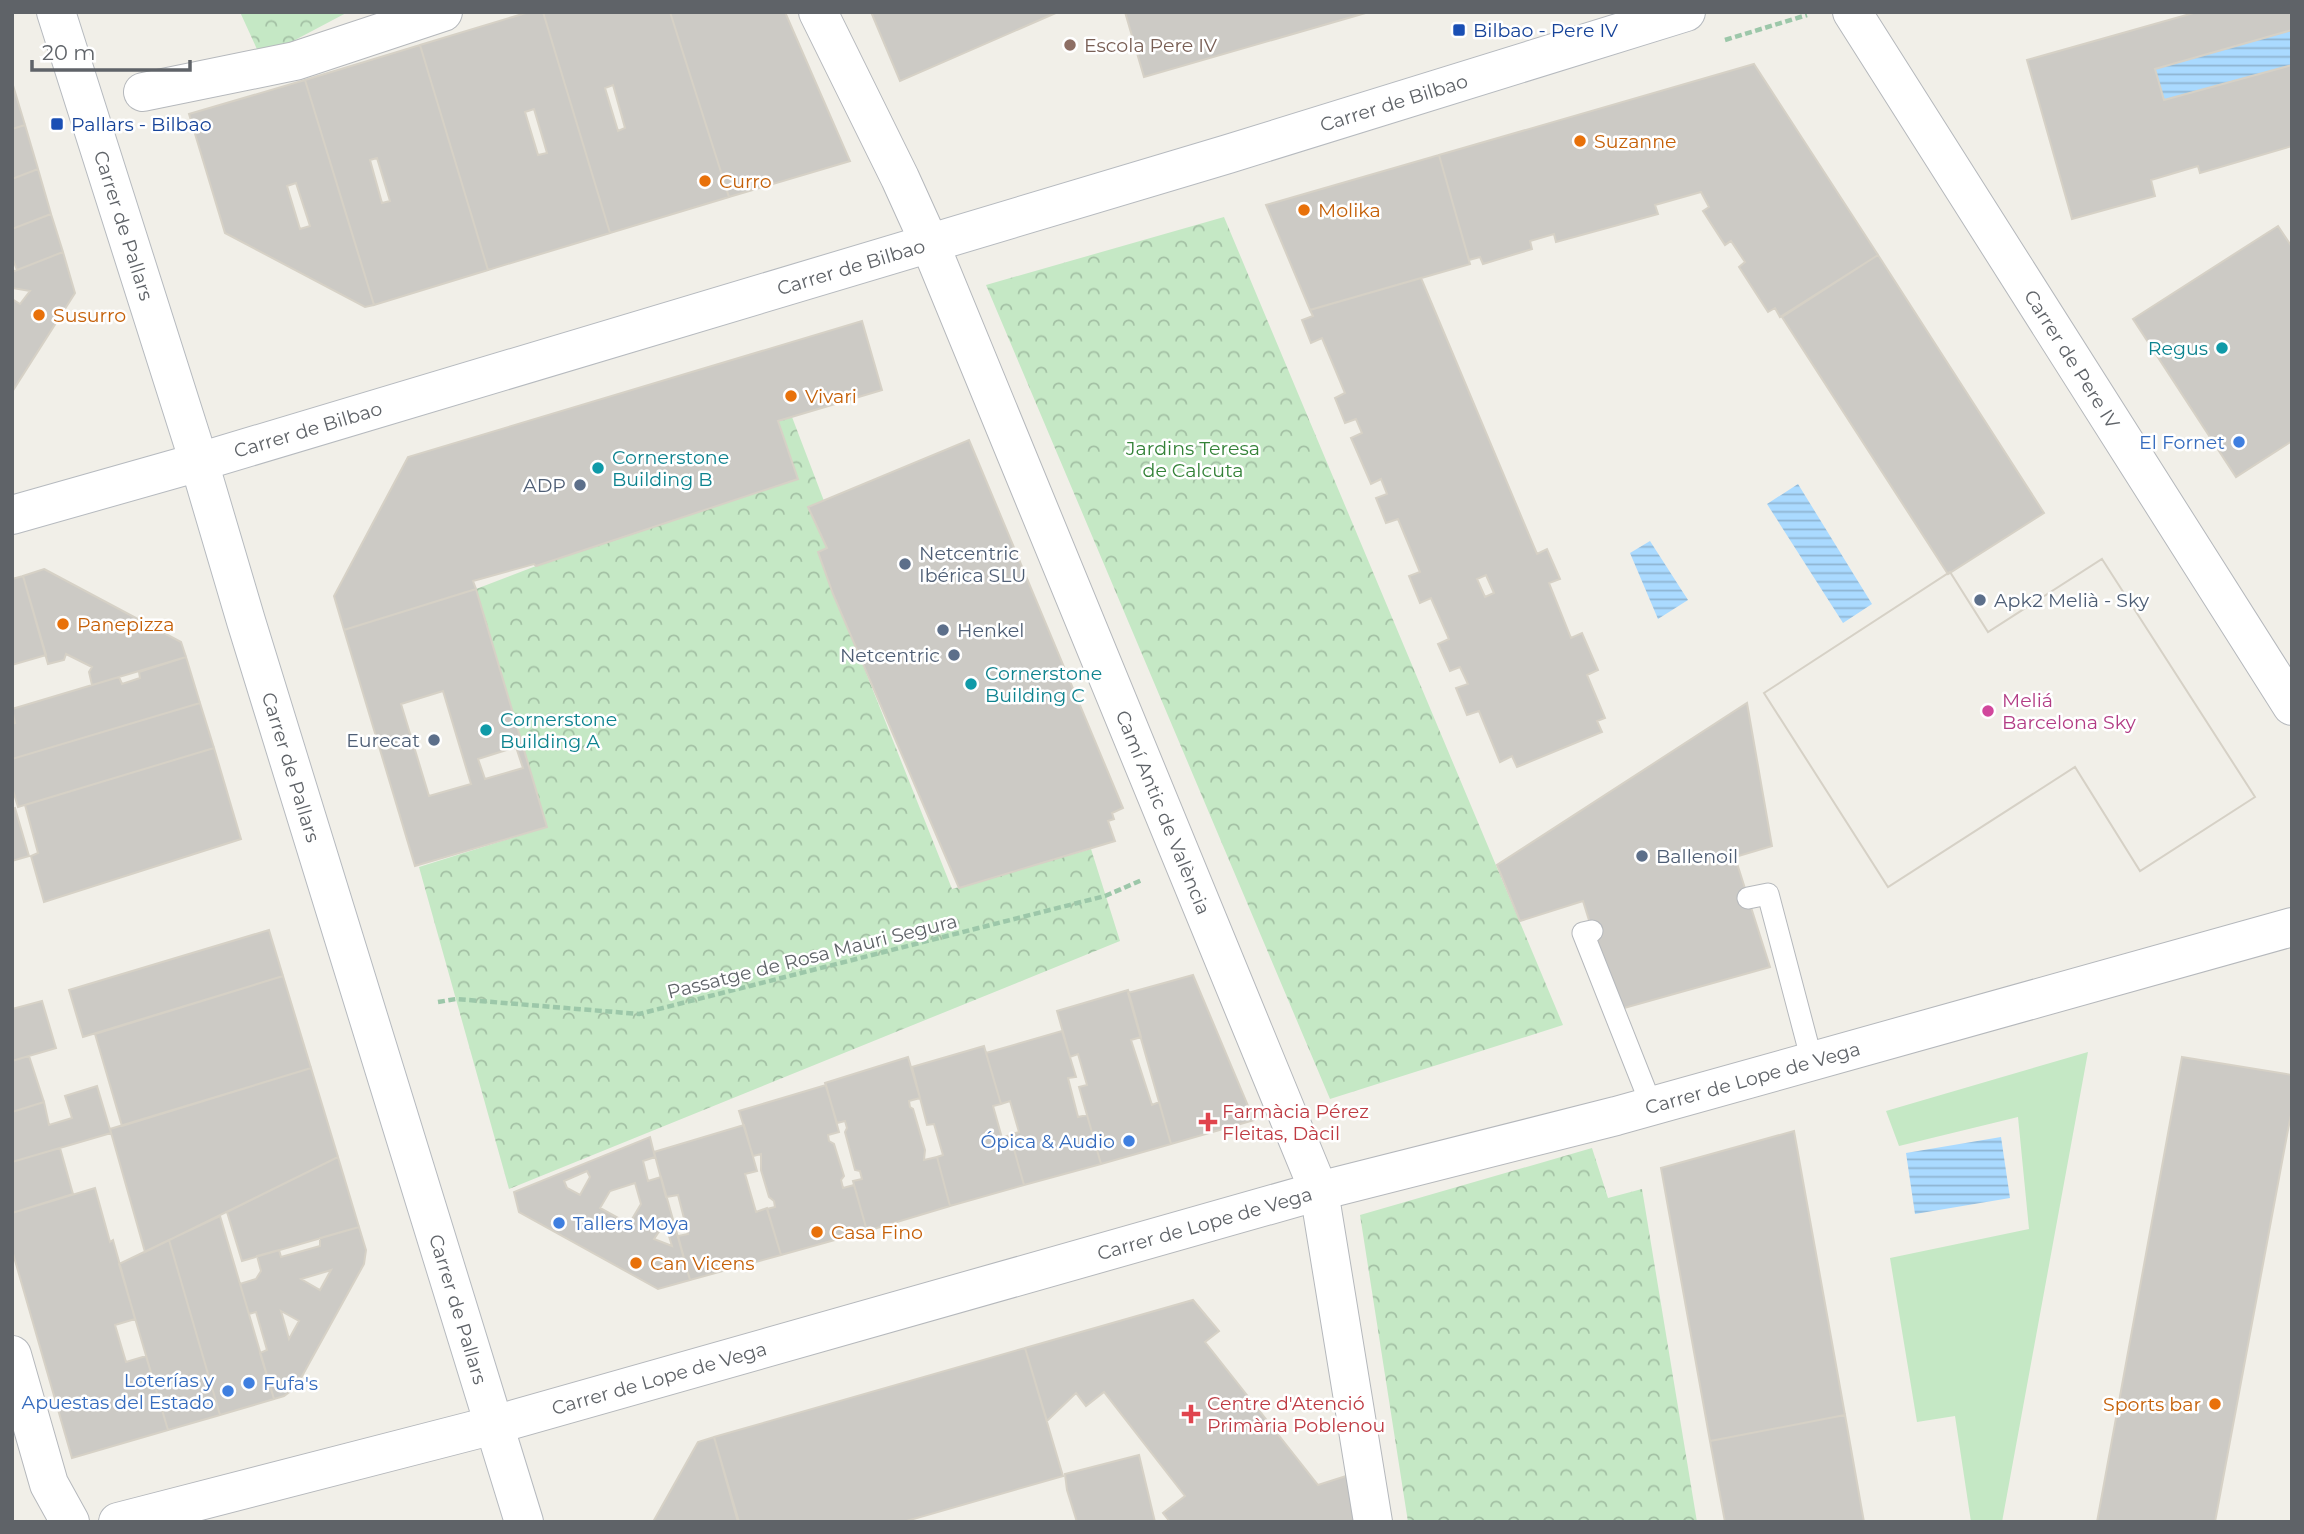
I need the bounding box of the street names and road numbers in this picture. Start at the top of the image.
street label: Carrer de Bilbao [1317,69,1471,137]
street label: Carrer de Pallars [89,148,158,303]
street label: Carrer de Bilbao [774,234,928,300]
street label: Carrer de Pere IV [2019,286,2125,434]
street label: Carrer de Bilbao [231,397,385,463]
street label: Carrer de Pallars [257,690,325,845]
street label: Camí Antic de València [1111,707,1215,918]
street label: Passatge de Rosa Mauri Segura [665,909,960,1004]
street label: Carrer de Lope de Vega [1642,1037,1863,1119]
street label: Carrer de Lope de Vega [1095,1182,1315,1265]
street label: Carrer de Pallars [424,1231,492,1387]
street label: Carrer de Lope de Vega [549,1337,769,1420]

